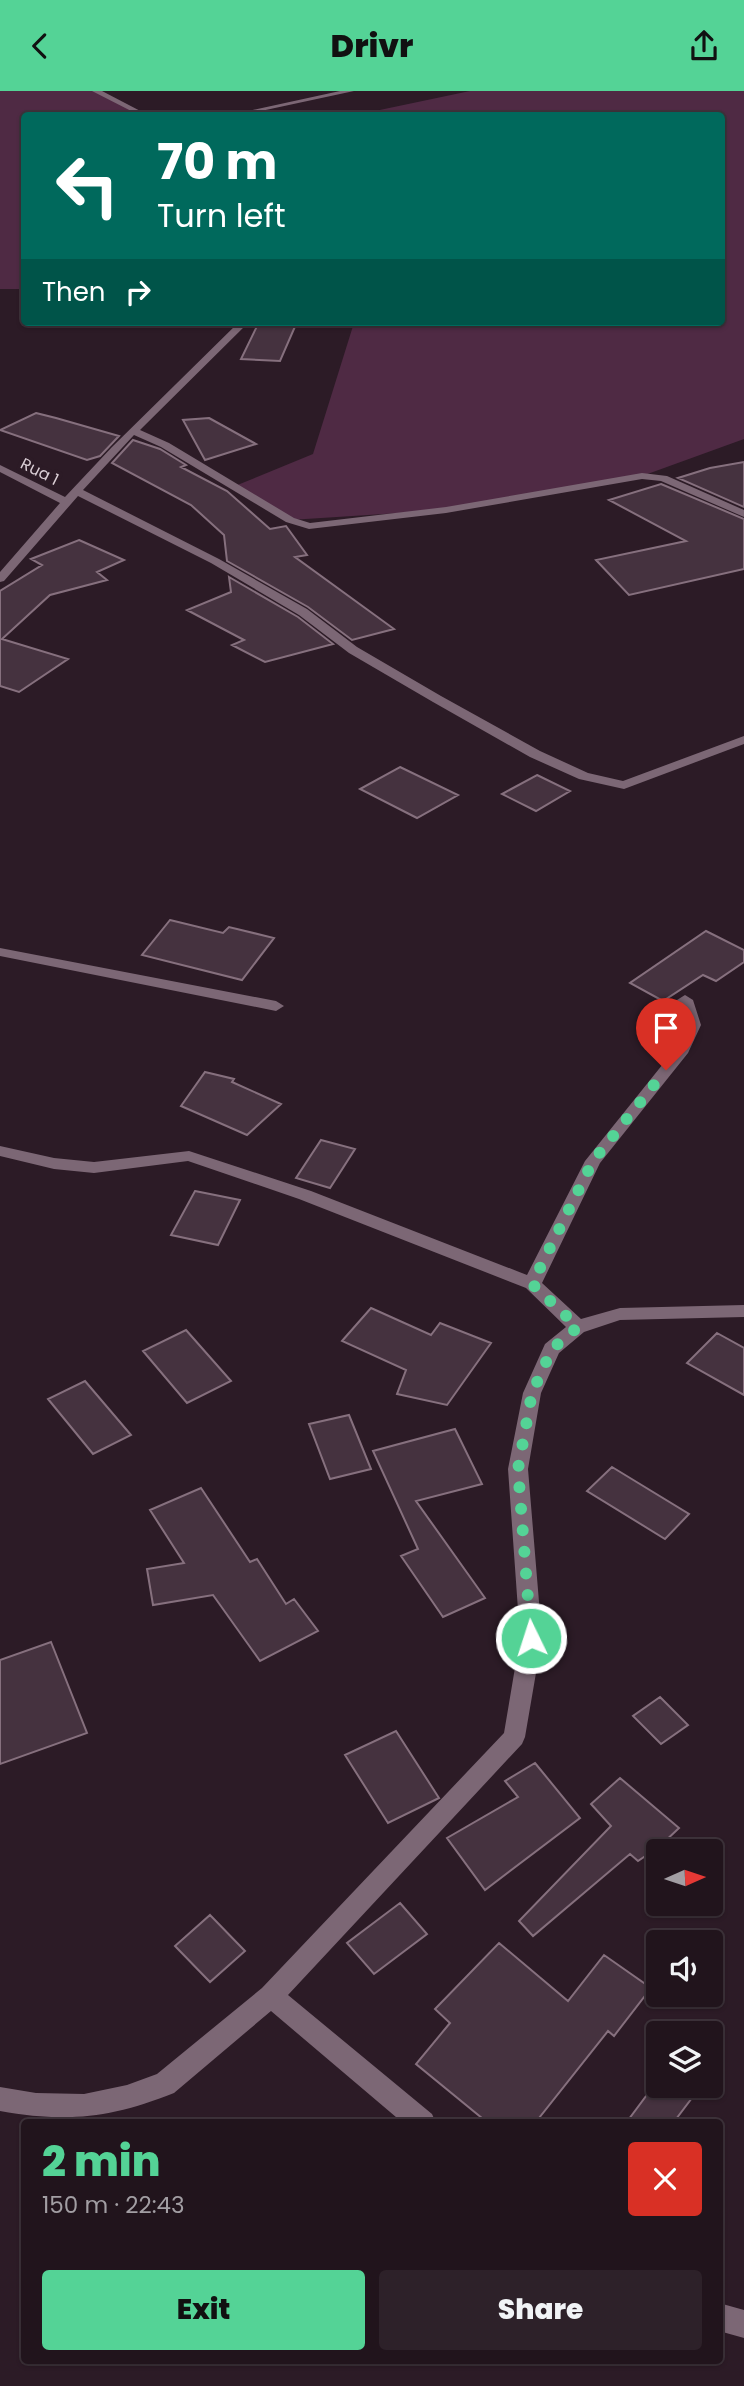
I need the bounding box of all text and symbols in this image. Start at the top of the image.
text: Drivr [331,23,413,68]
icon: back [21,27,59,65]
icon: share [685,27,723,65]
text: 70 m [157,128,277,196]
icon: left [42,140,133,231]
text: Turn left [157,193,286,238]
icon: right [119,273,157,311]
text: Then [42,274,105,310]
street label: Rua 1 [17,452,63,491]
pin [636,998,696,1070]
icon: arrive [647,1009,685,1047]
position arrow [494,1601,568,1675]
north arrow [646,1839,723,1916]
map controls [646,1839,723,2098]
button: sound [646,1930,723,2007]
button: layers [646,2021,723,2098]
text: 2 min [42,2132,160,2191]
button: close [628,2142,702,2216]
text: 150 m · 22:43 [42,2189,185,2221]
button: Exit [42,2270,365,2350]
button: Share [379,2270,702,2350]

